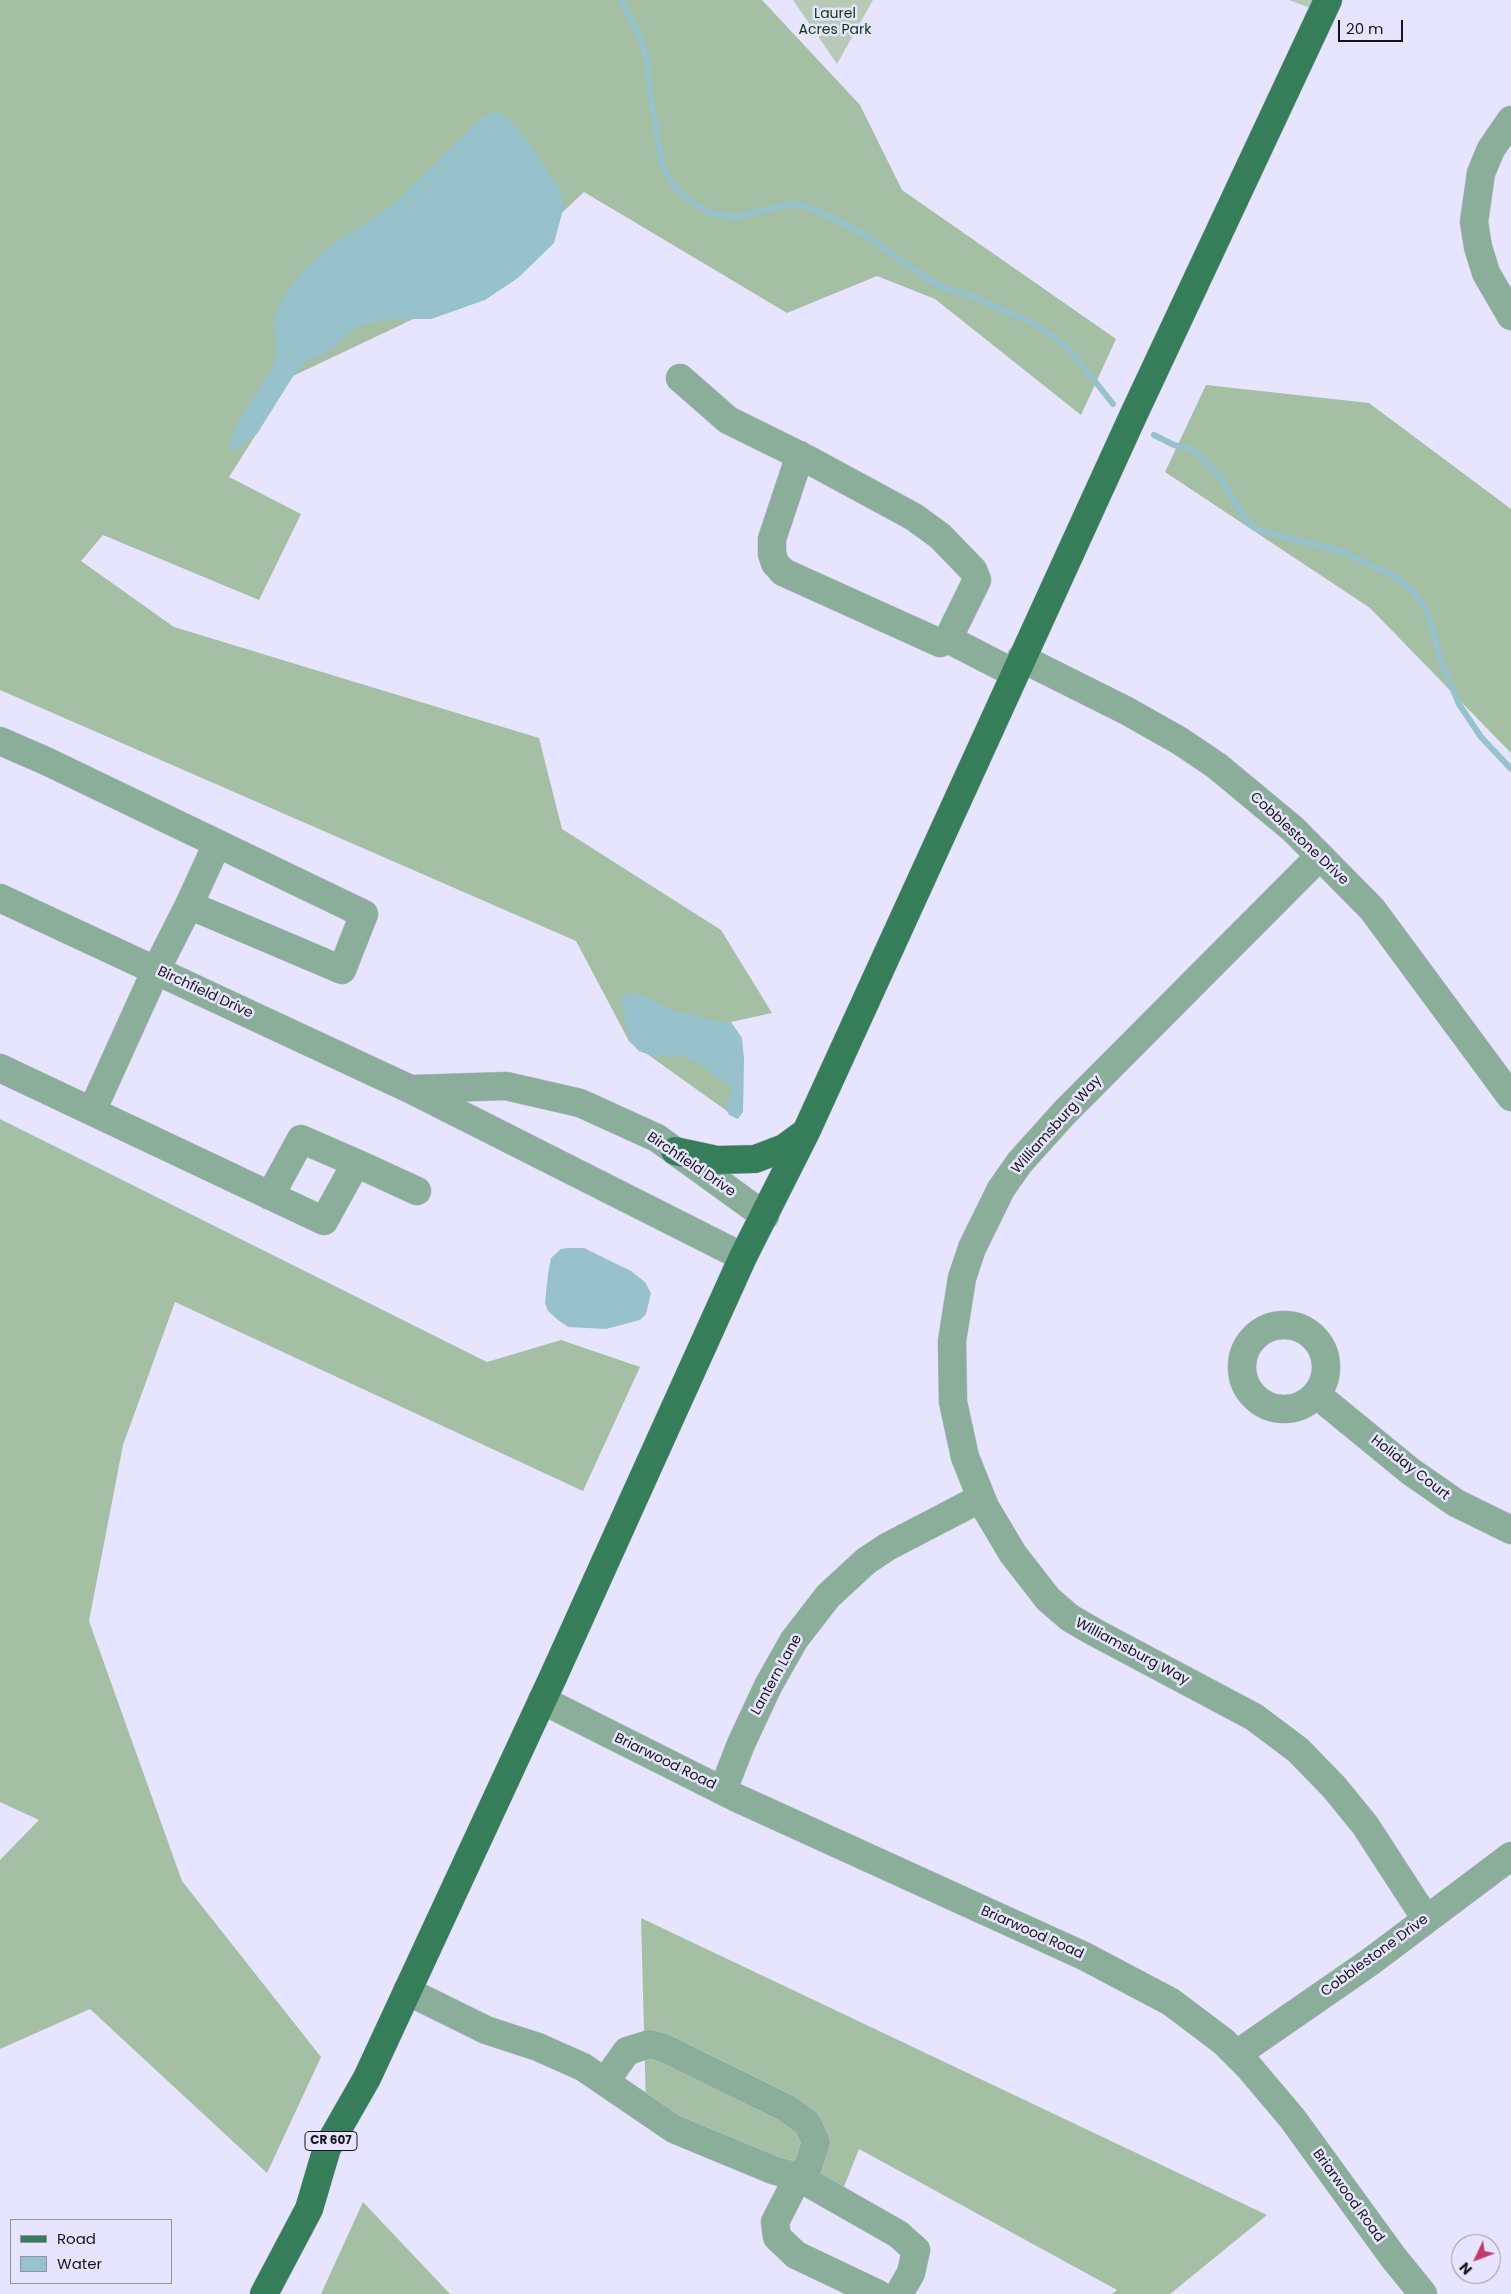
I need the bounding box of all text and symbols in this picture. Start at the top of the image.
park label: Laurel Acres Park [799,6,871,38]
scale bar [1341,10,1406,42]
text: 20 m [1346,18,1384,39]
street label: Cobblestone Drive [1246,789,1352,889]
street label: Birchfield Drive [155,964,255,1022]
street label: Williamsburg Way [1008,1072,1106,1178]
street label: Birchfield Drive [644,1129,738,1201]
street label: Holiday Court [1367,1432,1453,1504]
street label: Williamsburg Way [1072,1615,1192,1689]
street label: Lantern Lane [748,1632,806,1718]
street label: Briarwood Road [611,1730,719,1794]
street label: Briarwood Road [978,1903,1086,1963]
street label: Cobblestone Drive [1318,1911,1432,2001]
road number: CR 607 [305,2132,357,2150]
street label: Briarwood Road [1309,2146,1387,2246]
legend [10,2219,172,2284]
text: Road [57,2228,96,2249]
north arrow [1451,2234,1501,2284]
text: Water [57,2253,102,2274]
text: N [1455,2258,1477,2279]

